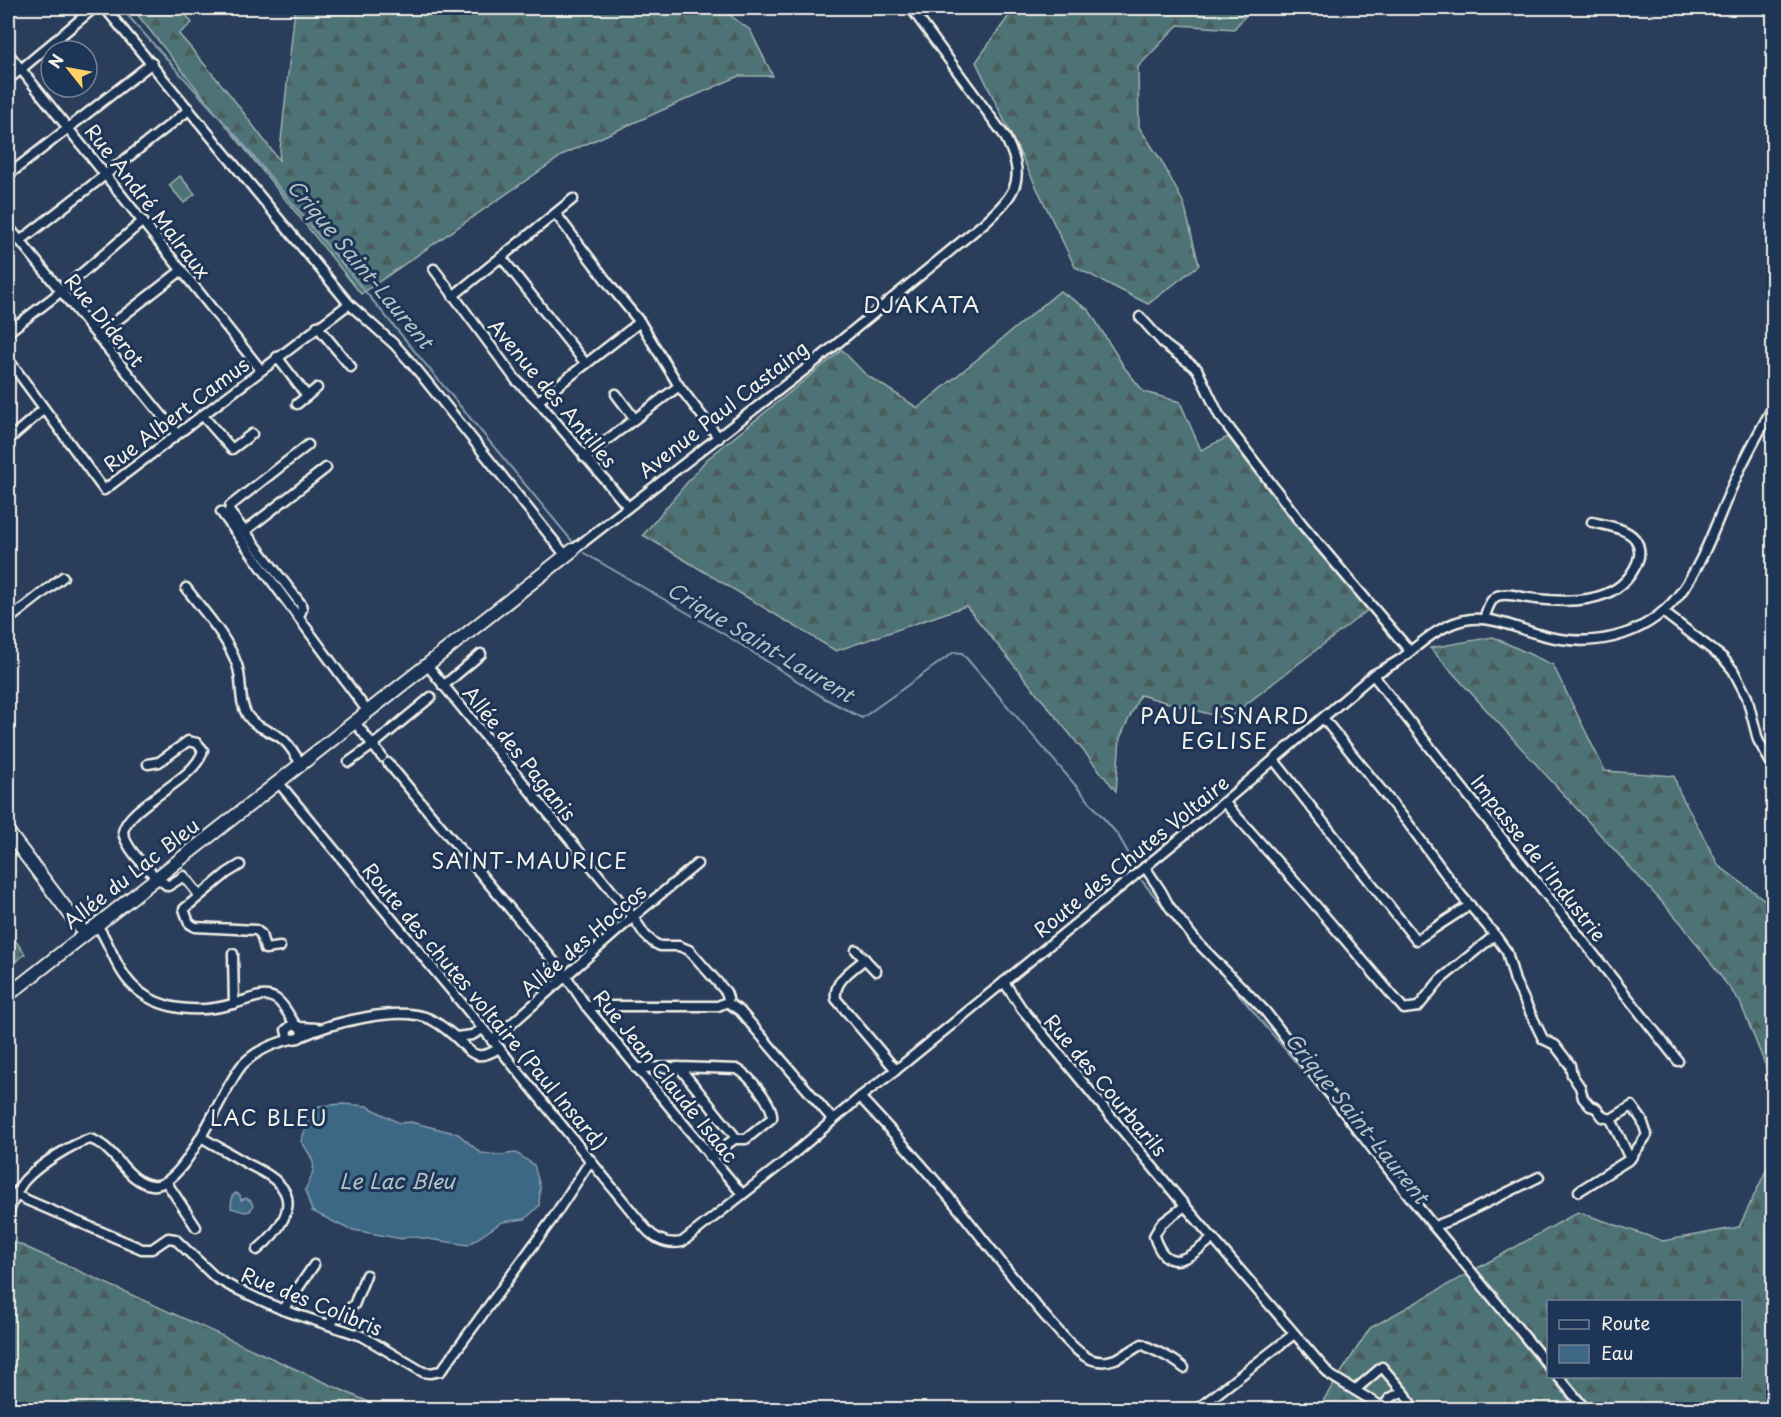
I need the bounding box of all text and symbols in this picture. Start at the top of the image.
north arrow [39,39,99,99]
text: N [42,49,69,72]
street label: Rue André Malraux [78,117,218,285]
water label: Crique Saint-Laurent [280,171,443,357]
street label: Rue Diderot [58,267,152,373]
district label: DJAKATA [863,287,981,320]
street label: Avenue des Antilles [482,312,624,474]
street label: Avenue Paul Castaing [632,333,814,485]
street label: Rue Albert Camus [97,349,255,479]
water label: Crique Saint-Laurent [662,573,862,711]
street label: Allée des Paganis [456,679,584,827]
district label: PAUL ISNARD EGLISE [1140,698,1310,756]
street label: Route des Chutes Voltaire [1027,768,1235,944]
street label: Impasse de l'Industrie [1464,768,1614,948]
street label: Allée du Lac Bleu [57,810,205,936]
district label: SAINT-MAURICE [431,844,629,876]
street label: Route des chutes voltaire (Paul Insard) [356,856,614,1156]
street label: Allée des Hoccos [514,877,652,1003]
street label: Rue Jean Claude Isaac [587,983,745,1169]
street label: Rue des Courbarils [1037,1007,1175,1163]
water label: Crique Saint-Laurent [1279,1024,1439,1212]
district label: LAC BLEU [210,1101,328,1133]
water label: Le Lac Bleu [339,1164,456,1196]
street label: Rue des Colibris [237,1259,387,1343]
legend [1547,1300,1742,1378]
text: Route [1601,1309,1651,1336]
text: Eau [1601,1339,1633,1366]

